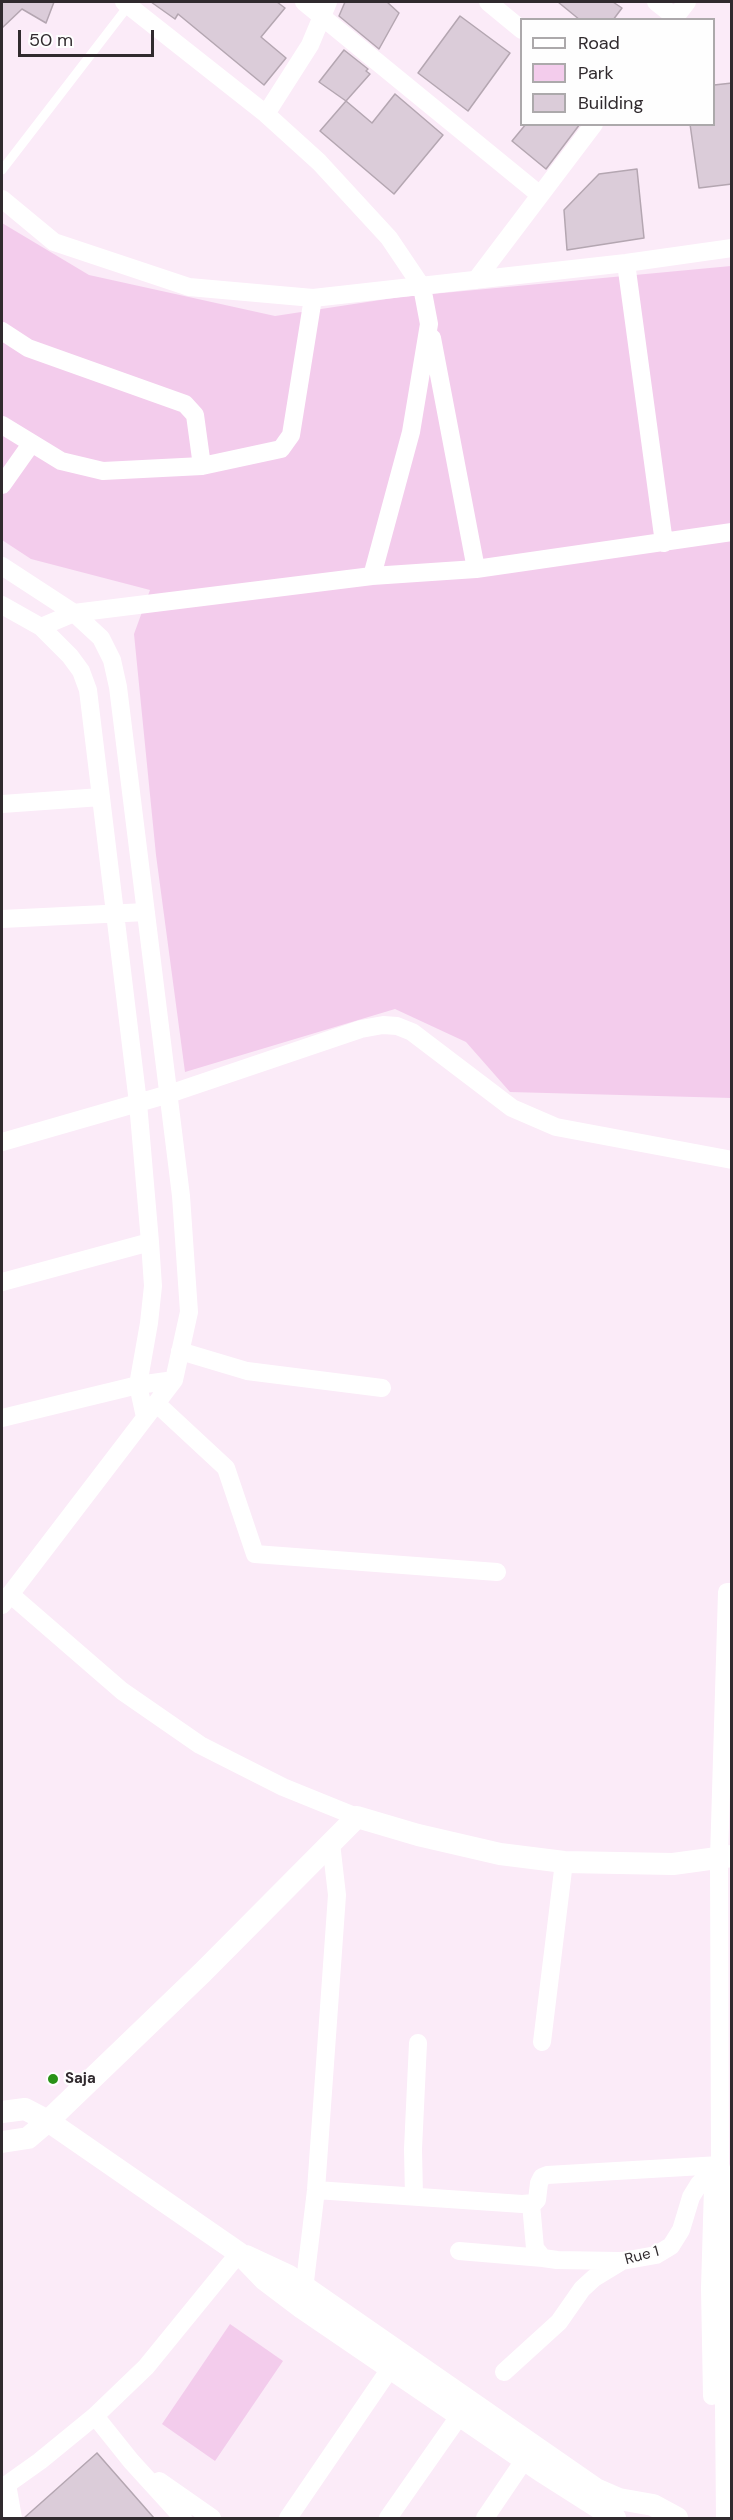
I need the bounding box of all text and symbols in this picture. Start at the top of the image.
scale bar [21,18,158,56]
legend [520,18,715,126]
text: 50 m [29,28,73,52]
text: Road [578,31,620,55]
text: Park [578,61,614,85]
text: Building [578,91,643,115]
place label: Saja [65,2070,96,2088]
marker: Saja [46,2072,60,2086]
street label: Rue 1 [623,2243,661,2269]

